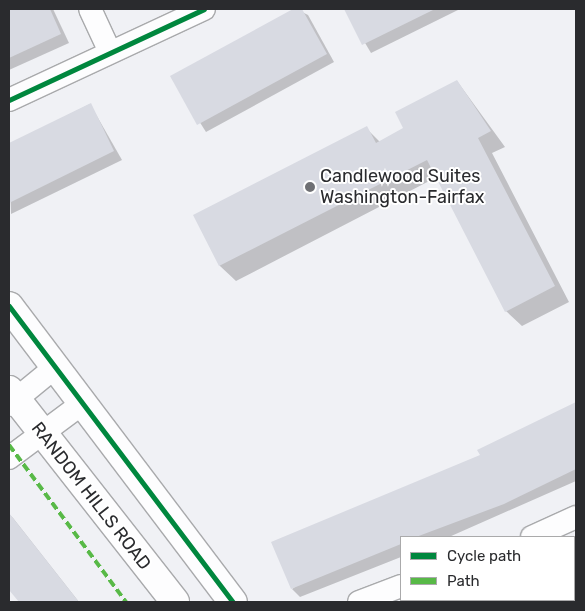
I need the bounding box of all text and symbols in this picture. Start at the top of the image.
place label: Candlewood Suites Washington-Fairfax [320,166,485,208]
marker: Candlewood Suites Washington-Fairfax [304,181,316,193]
street label: RANDOM HILLS ROAD [27,418,155,574]
legend [400,536,575,601]
text: Cycle path [447,547,521,565]
text: Path [447,572,480,590]

